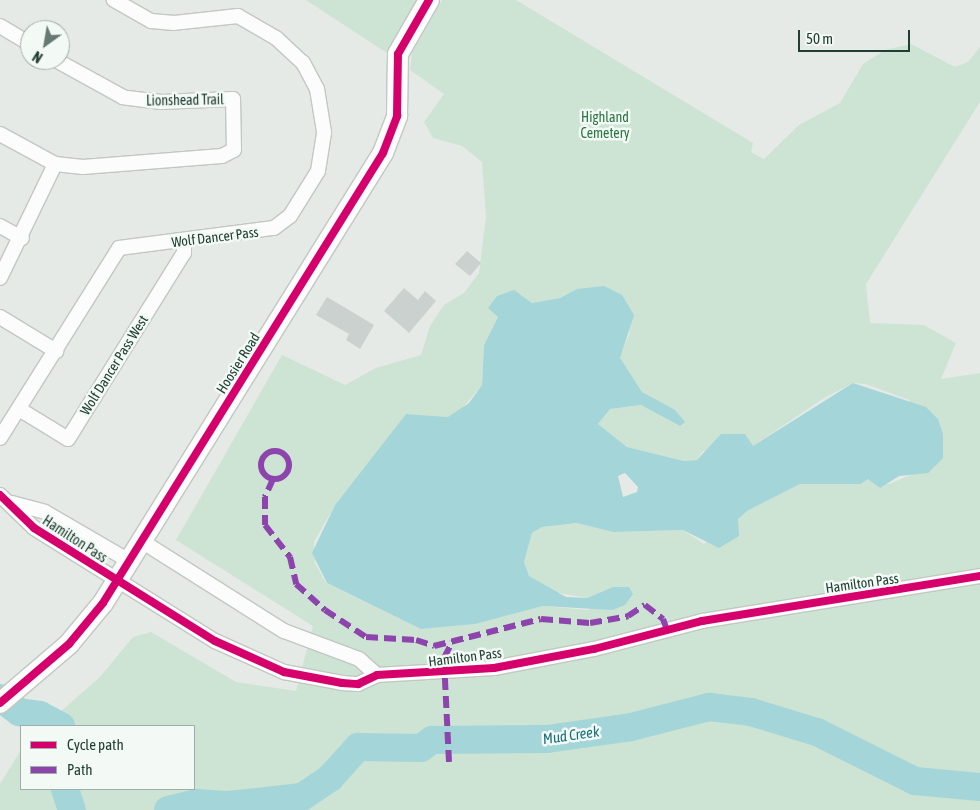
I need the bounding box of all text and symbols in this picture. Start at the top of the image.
north arrow [20,20,70,70]
scale bar [800,20,912,52]
text: 50 m [806,30,833,47]
text: N [30,48,45,66]
street label: Lionshead Trail [146,91,224,109]
park label: Highland Cemetery [580,109,630,142]
street label: Wolf Dancer Pass [171,223,259,251]
street label: Wolf Dancer Pass West [77,312,151,418]
street label: Hoosier Road [213,329,263,397]
street label: Hamilton Pass [39,512,111,566]
street label: Hamilton Pass [824,570,900,596]
street label: Hamilton Pass [427,644,503,670]
water label: Mud Creek [541,722,601,748]
legend [20,725,195,790]
text: Cycle path [67,736,124,753]
text: Path [67,761,93,778]

